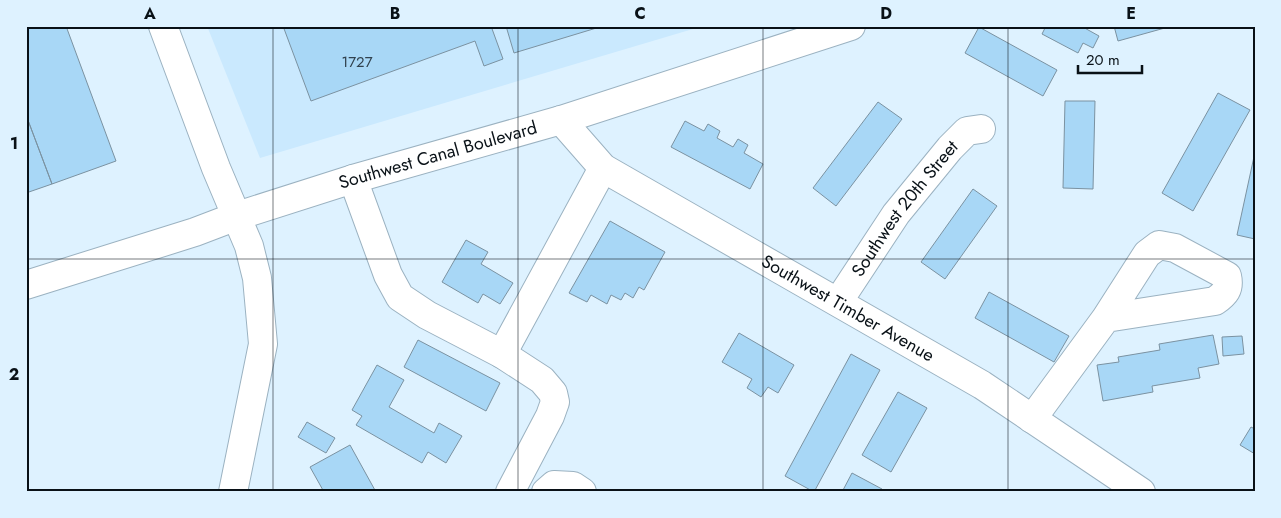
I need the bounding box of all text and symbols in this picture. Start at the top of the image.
text: A [143,2,156,25]
text: B [390,2,400,25]
text: C [634,2,646,25]
text: D [880,2,892,25]
text: E [1126,2,1136,25]
scale bar [1078,42,1142,74]
text: 20 m [1086,49,1120,71]
house number: 1727 [341,51,373,73]
street label: Southwest Canal Boulevard [335,114,540,196]
text: 1 [10,132,18,155]
street label: Southwest 20th Street [845,134,964,282]
street label: Southwest Timber Avenue [757,248,939,368]
text: 2 [9,363,19,386]

